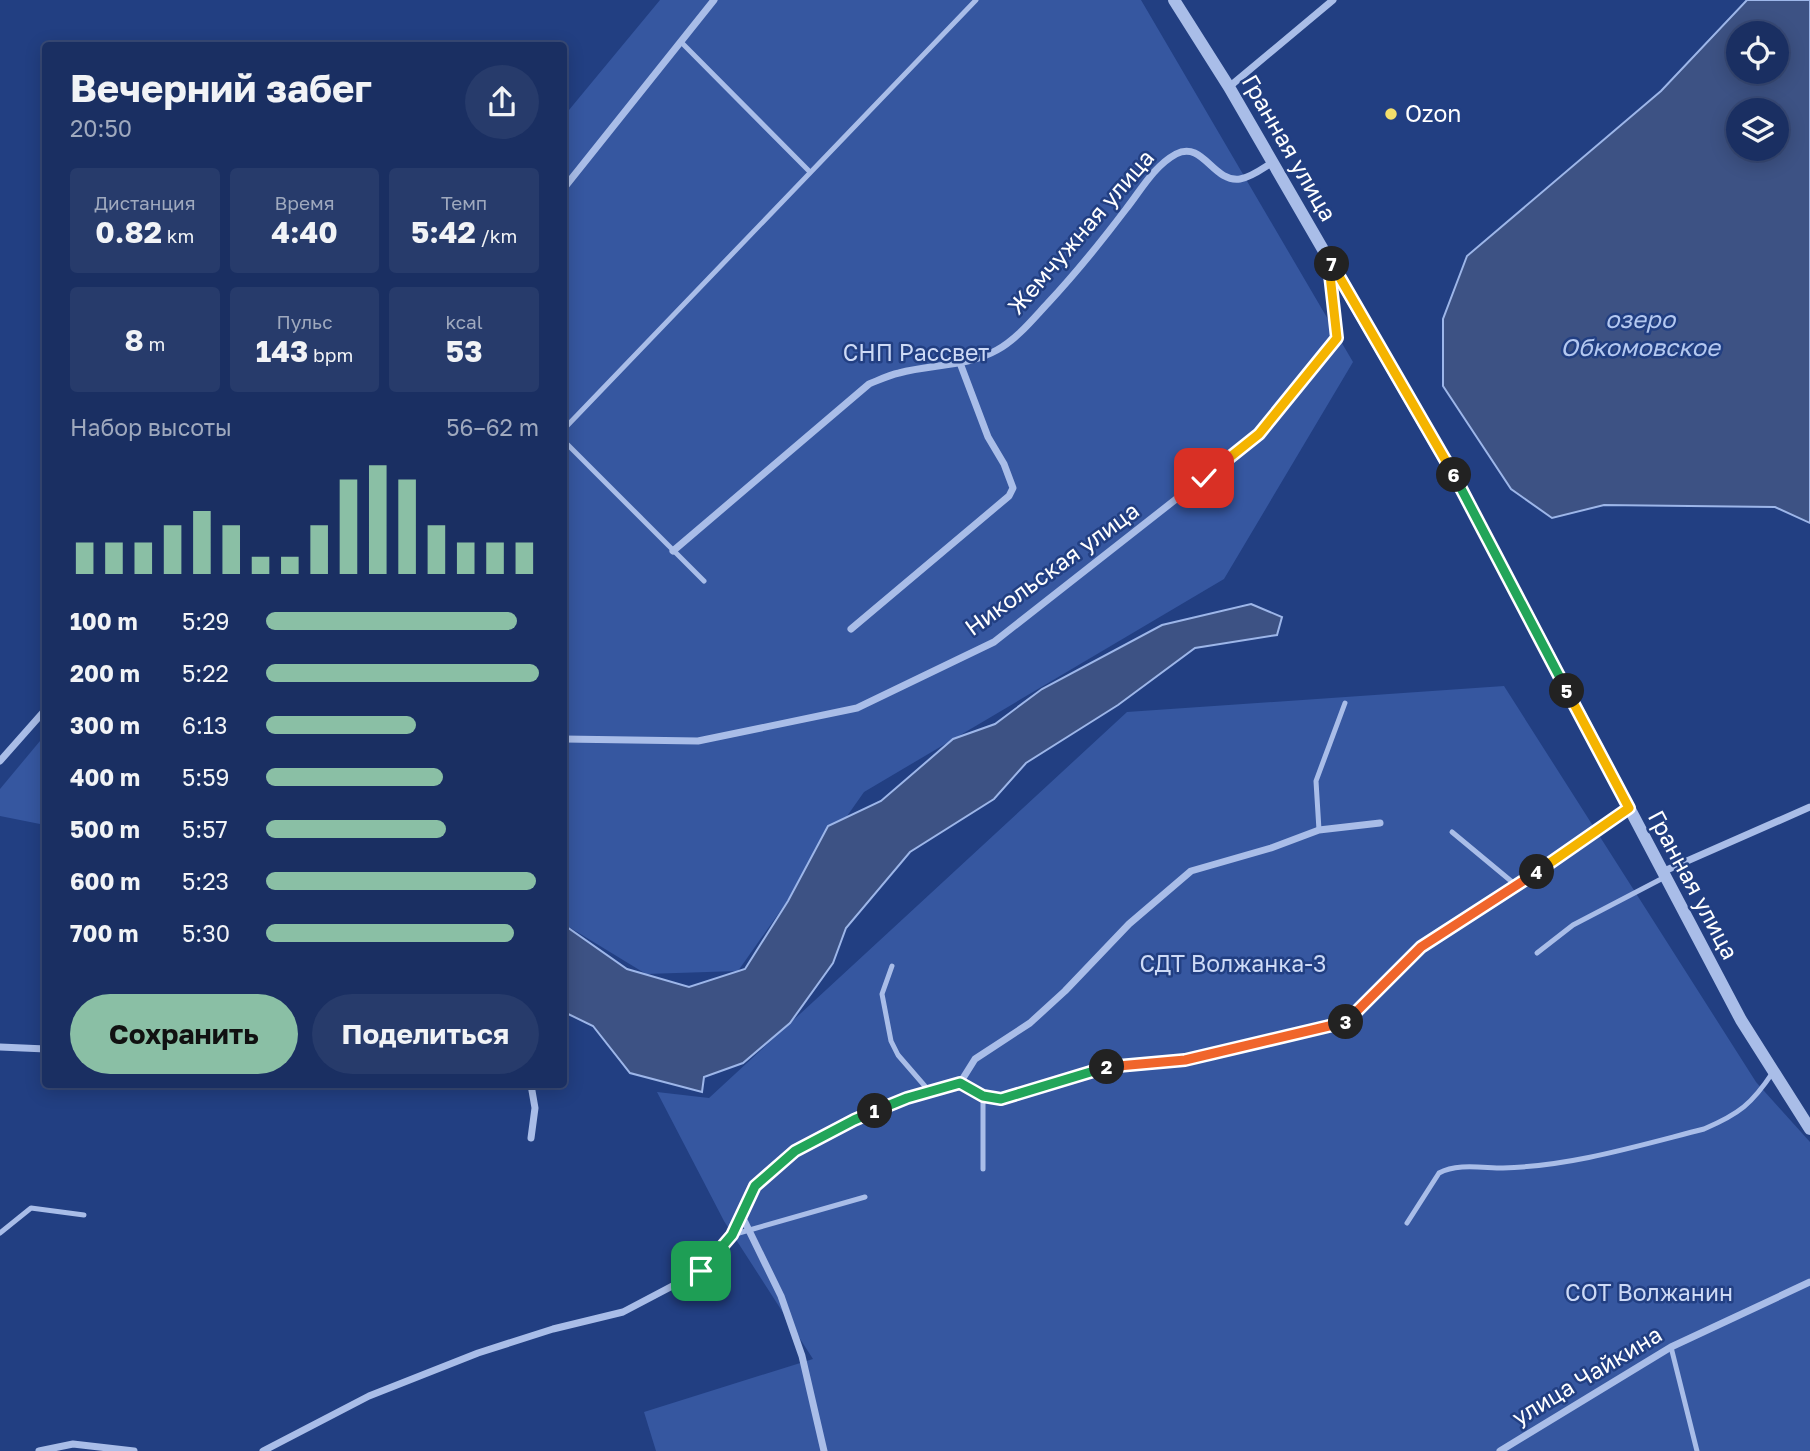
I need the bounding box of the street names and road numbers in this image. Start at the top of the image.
street label: Гранная улица [1237,69,1343,226]
street label: Жемчужная улица [1001,143,1159,319]
street label: Никольская улица [959,496,1144,641]
street label: Гранная улица [1643,805,1745,964]
street label: улица Чайкина [1506,1319,1666,1431]

